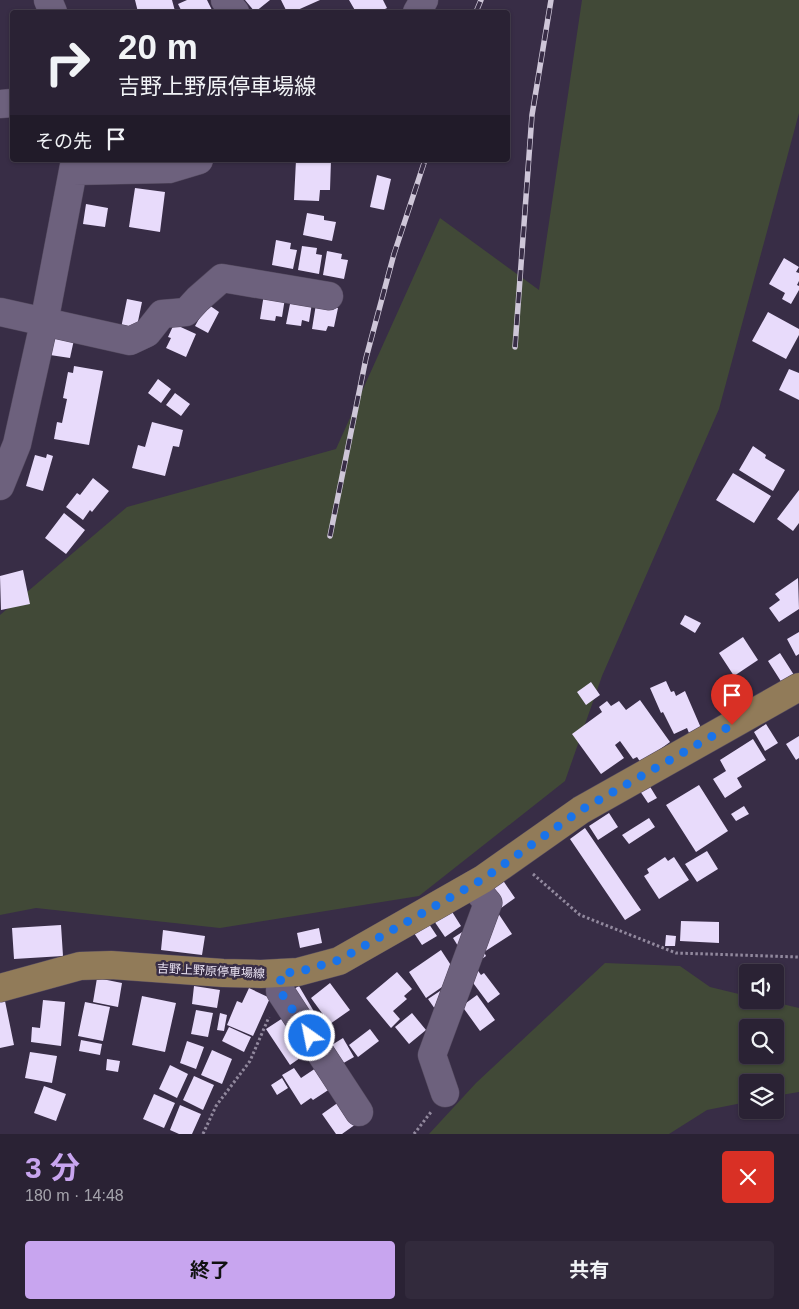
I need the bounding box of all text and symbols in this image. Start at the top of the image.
text: 20 m [118,27,198,66]
icon: right [35,30,100,95]
text: 吉野上野原停車場線 [118,74,316,99]
icon: arrive [102,125,130,153]
text: その先 [35,131,92,152]
pin [711,674,753,725]
icon: arrive [718,681,746,709]
street label: 吉野上野原停車場線 [157,961,265,981]
map controls [739,964,784,1119]
button: sound [739,964,784,1009]
position arrow [283,1009,335,1061]
button: search [739,1019,784,1064]
button: layers [739,1074,784,1119]
text: 3 分 [25,1151,80,1184]
button: close [722,1151,774,1203]
text: 180 m · 14:48 [25,1187,124,1204]
button: 終了 [25,1241,395,1299]
button: 共有 [405,1241,774,1299]

